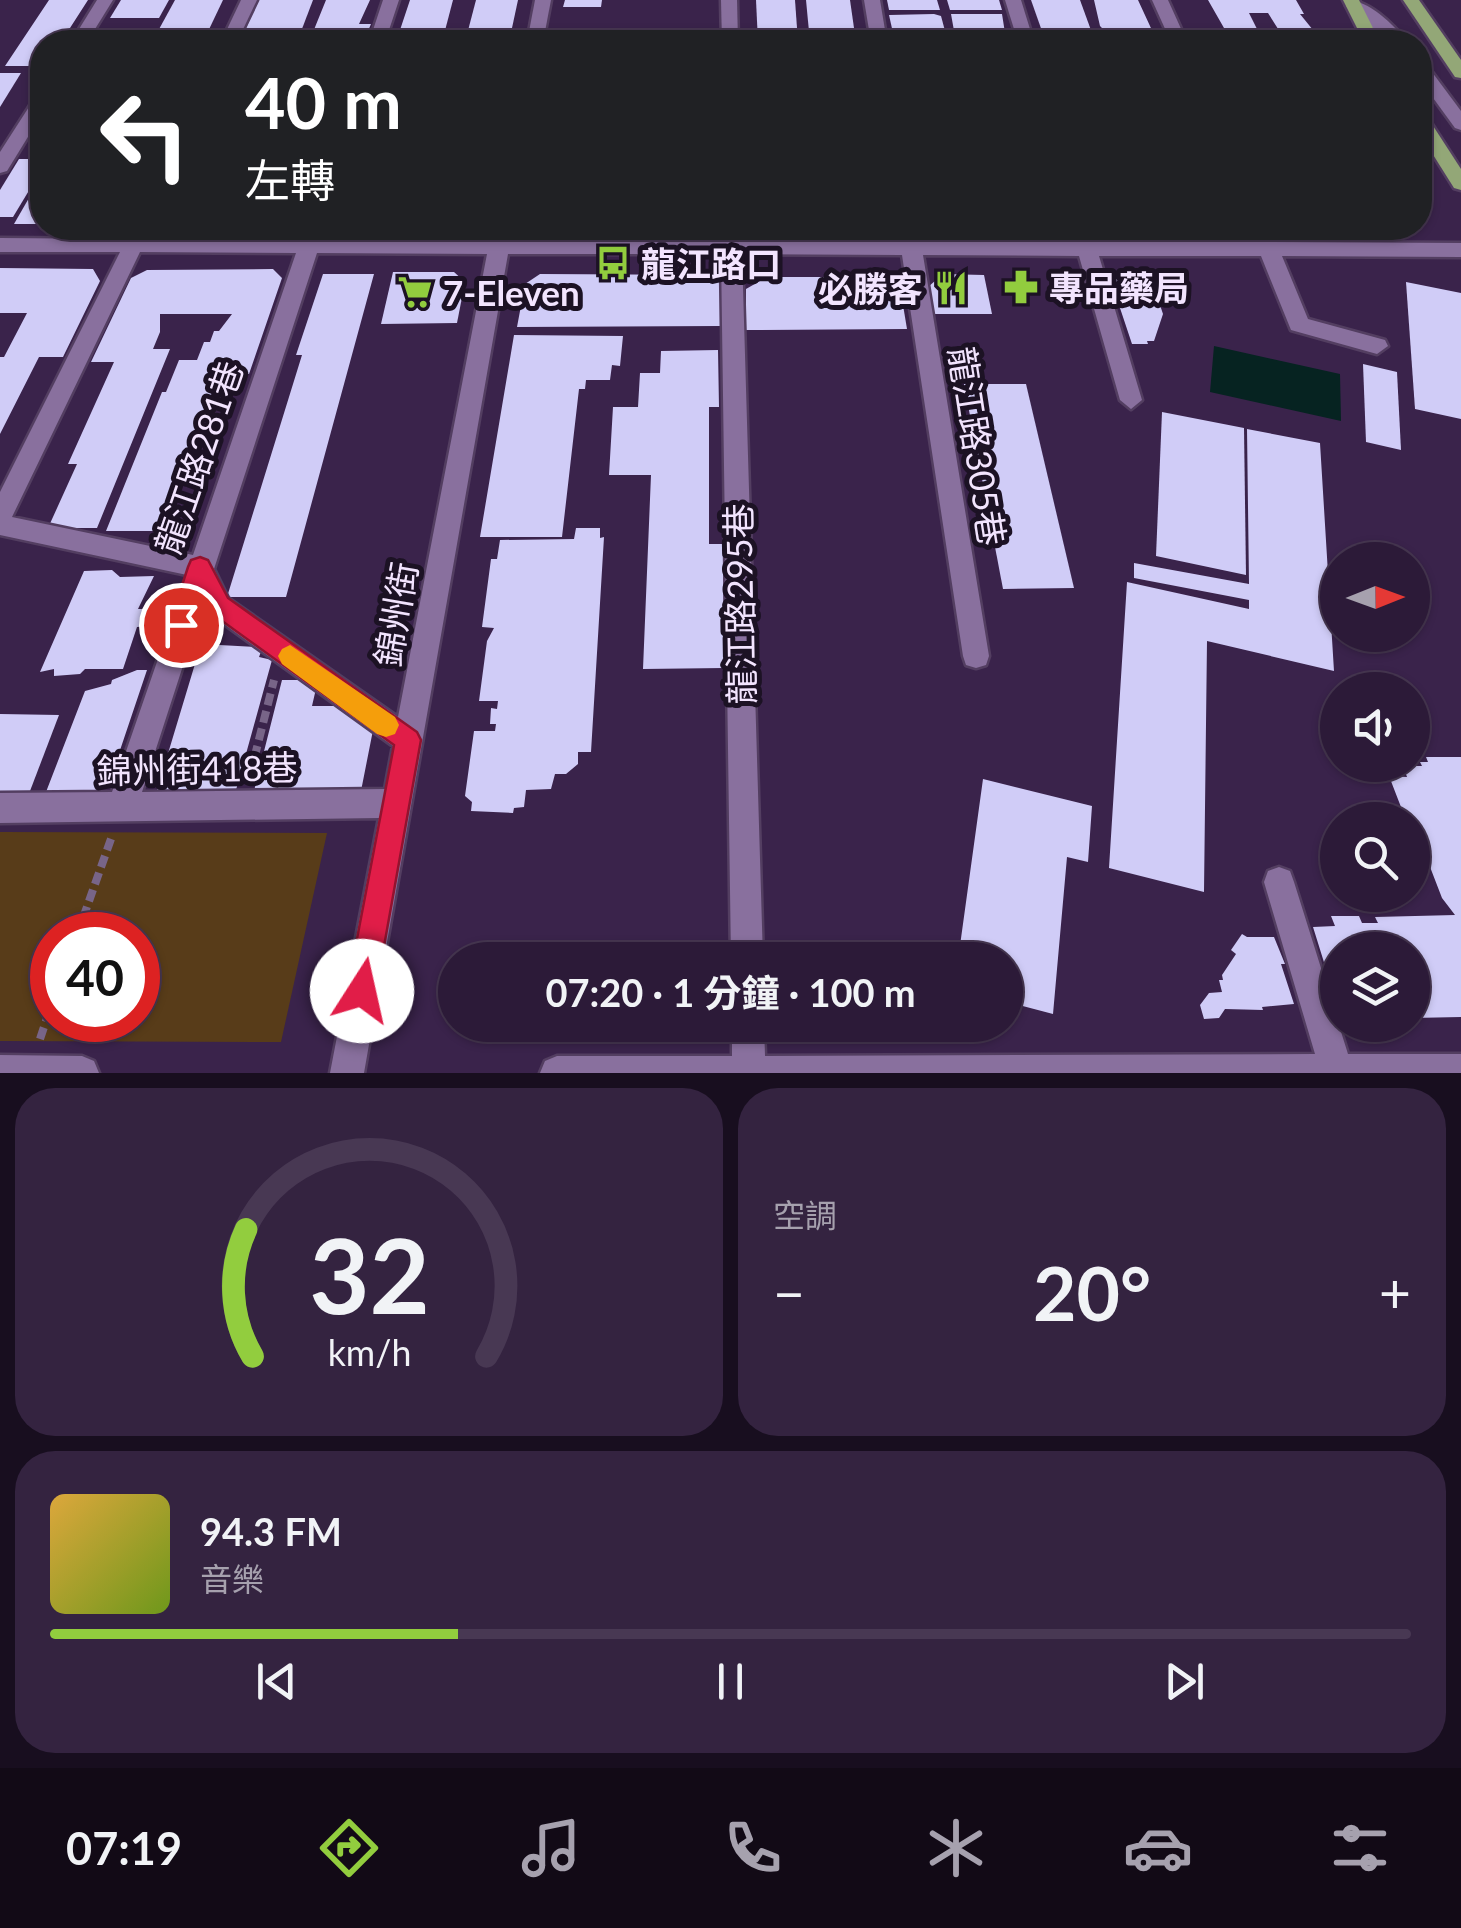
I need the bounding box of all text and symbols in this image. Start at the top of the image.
text: 40 m [245,60,402,144]
icon: left [80,70,210,200]
text: 左轉 [245,153,335,207]
place label: 龍江路口 [641,242,781,284]
bus stop icon: 龍江路口 [594,244,632,282]
place label: 專品藥局 [1049,266,1189,308]
place label: 必勝客 [818,267,923,309]
pharmacy icon: 專品藥局 [1002,268,1040,306]
restaurant icon: 必勝客 [932,269,970,307]
place label: 7-Eleven [443,271,580,313]
supermarket icon: 7-Eleven [396,273,434,311]
street label: 龍江路305巷 [942,343,1014,549]
street label: 龍江路281巷 [145,355,251,559]
street label: 龍江路295巷 [716,503,762,705]
north arrow [1320,542,1430,652]
map controls [1320,542,1430,1042]
street label: 錦州街 [365,559,425,669]
pin [139,583,224,668]
icon: arrive [154,598,209,653]
button: sound [1320,672,1430,782]
street label: 錦州街418巷 [96,745,298,791]
button: search [1320,802,1430,912]
speed limit sign: 40 [30,912,160,1042]
button: layers [1320,932,1430,1042]
position arrow [310,939,414,1043]
text: 07:20 · 1 分鐘 · 100 m [545,969,916,1015]
text: 空調 [773,1195,837,1234]
text: 32 [309,1211,429,1336]
text: 20° [1033,1247,1151,1337]
text: − [773,1259,805,1325]
text: + [1379,1259,1411,1325]
text: km/h [327,1331,411,1374]
text: 94.3 FM [200,1508,342,1554]
text: 音樂 [200,1559,264,1598]
icon: previous [249,1654,304,1709]
icon: pause [703,1654,758,1709]
icon: next [1157,1654,1212,1709]
icon: directions [314,1813,384,1883]
icon: music [516,1813,586,1883]
icon: phone [718,1813,788,1883]
icon: climate [921,1813,991,1883]
icon: car [1123,1813,1193,1883]
icon: filters [1325,1813,1395,1883]
text: 07:19 [66,1821,182,1875]

